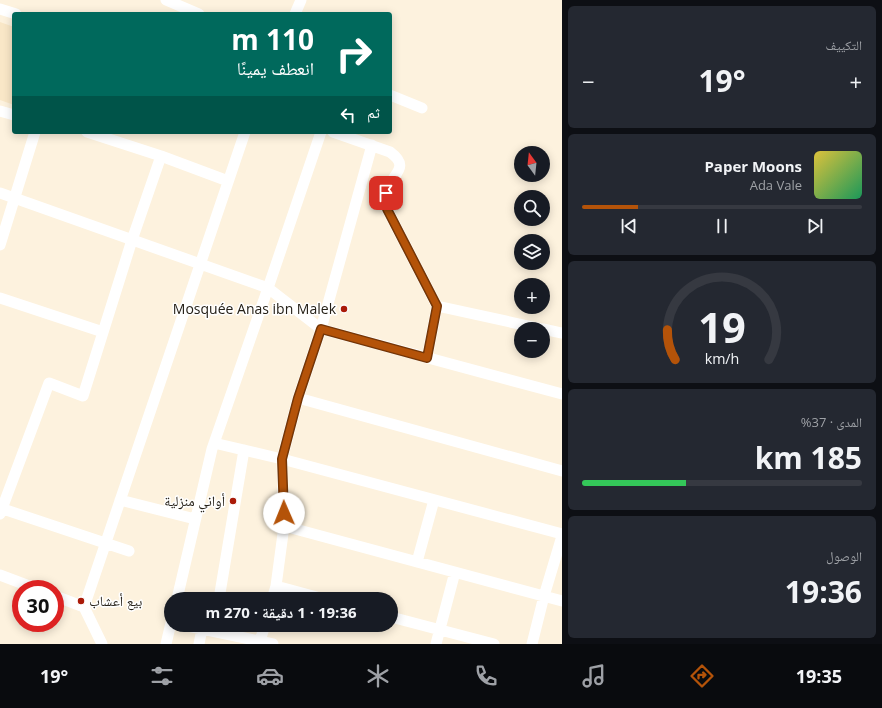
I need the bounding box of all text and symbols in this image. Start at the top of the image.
text: 110 m [231,20,314,58]
icon: right [328,28,380,80]
text: التكييف [826,36,862,54]
text: انعطف يمينًا [237,56,314,80]
text: 19° [698,60,746,101]
text: − [582,66,595,96]
text: + [849,66,862,96]
text: ثم [367,102,380,122]
icon: left [337,104,359,126]
north arrow [514,146,550,182]
map controls [514,146,550,358]
text: Paper Moons [704,156,802,176]
pin [369,176,403,210]
text: Ada Vale [750,176,802,194]
icon: arrive [375,182,397,204]
button: search [514,190,550,226]
icon: previous [618,215,640,237]
icon: pause [711,215,733,237]
icon: next [804,215,826,237]
button: layers [514,234,550,270]
button: + [514,278,550,314]
place label: Mosquée Anas ibn Malek [173,299,337,318]
text: 19 [698,299,746,355]
marker: Mosquée Anas ibn Malek [339,304,349,314]
button: − [514,322,550,358]
text: km/h [705,349,739,368]
text: المدى · 37% [801,413,862,431]
text: 185 km [755,437,862,478]
place label: أواني منزلية [164,491,225,513]
position arrow [263,492,305,534]
marker: أواني منزلية [228,496,238,506]
text: الوصول [826,547,862,565]
text: 19:36 [785,571,862,612]
speed limit sign: 30 [12,580,64,632]
place label: بيع أعشاب [89,591,142,611]
marker: بيع أعشاب [76,596,86,606]
text: 19:36 · 1 دقيقة · 270 m [205,602,357,622]
icon: filters [148,662,176,690]
icon: car [256,662,284,690]
icon: climate [364,662,392,690]
icon: phone [472,662,500,690]
icon: music [580,662,608,690]
icon: directions [688,662,716,690]
text: 19° [40,664,68,688]
text: 19:35 [796,664,842,688]

